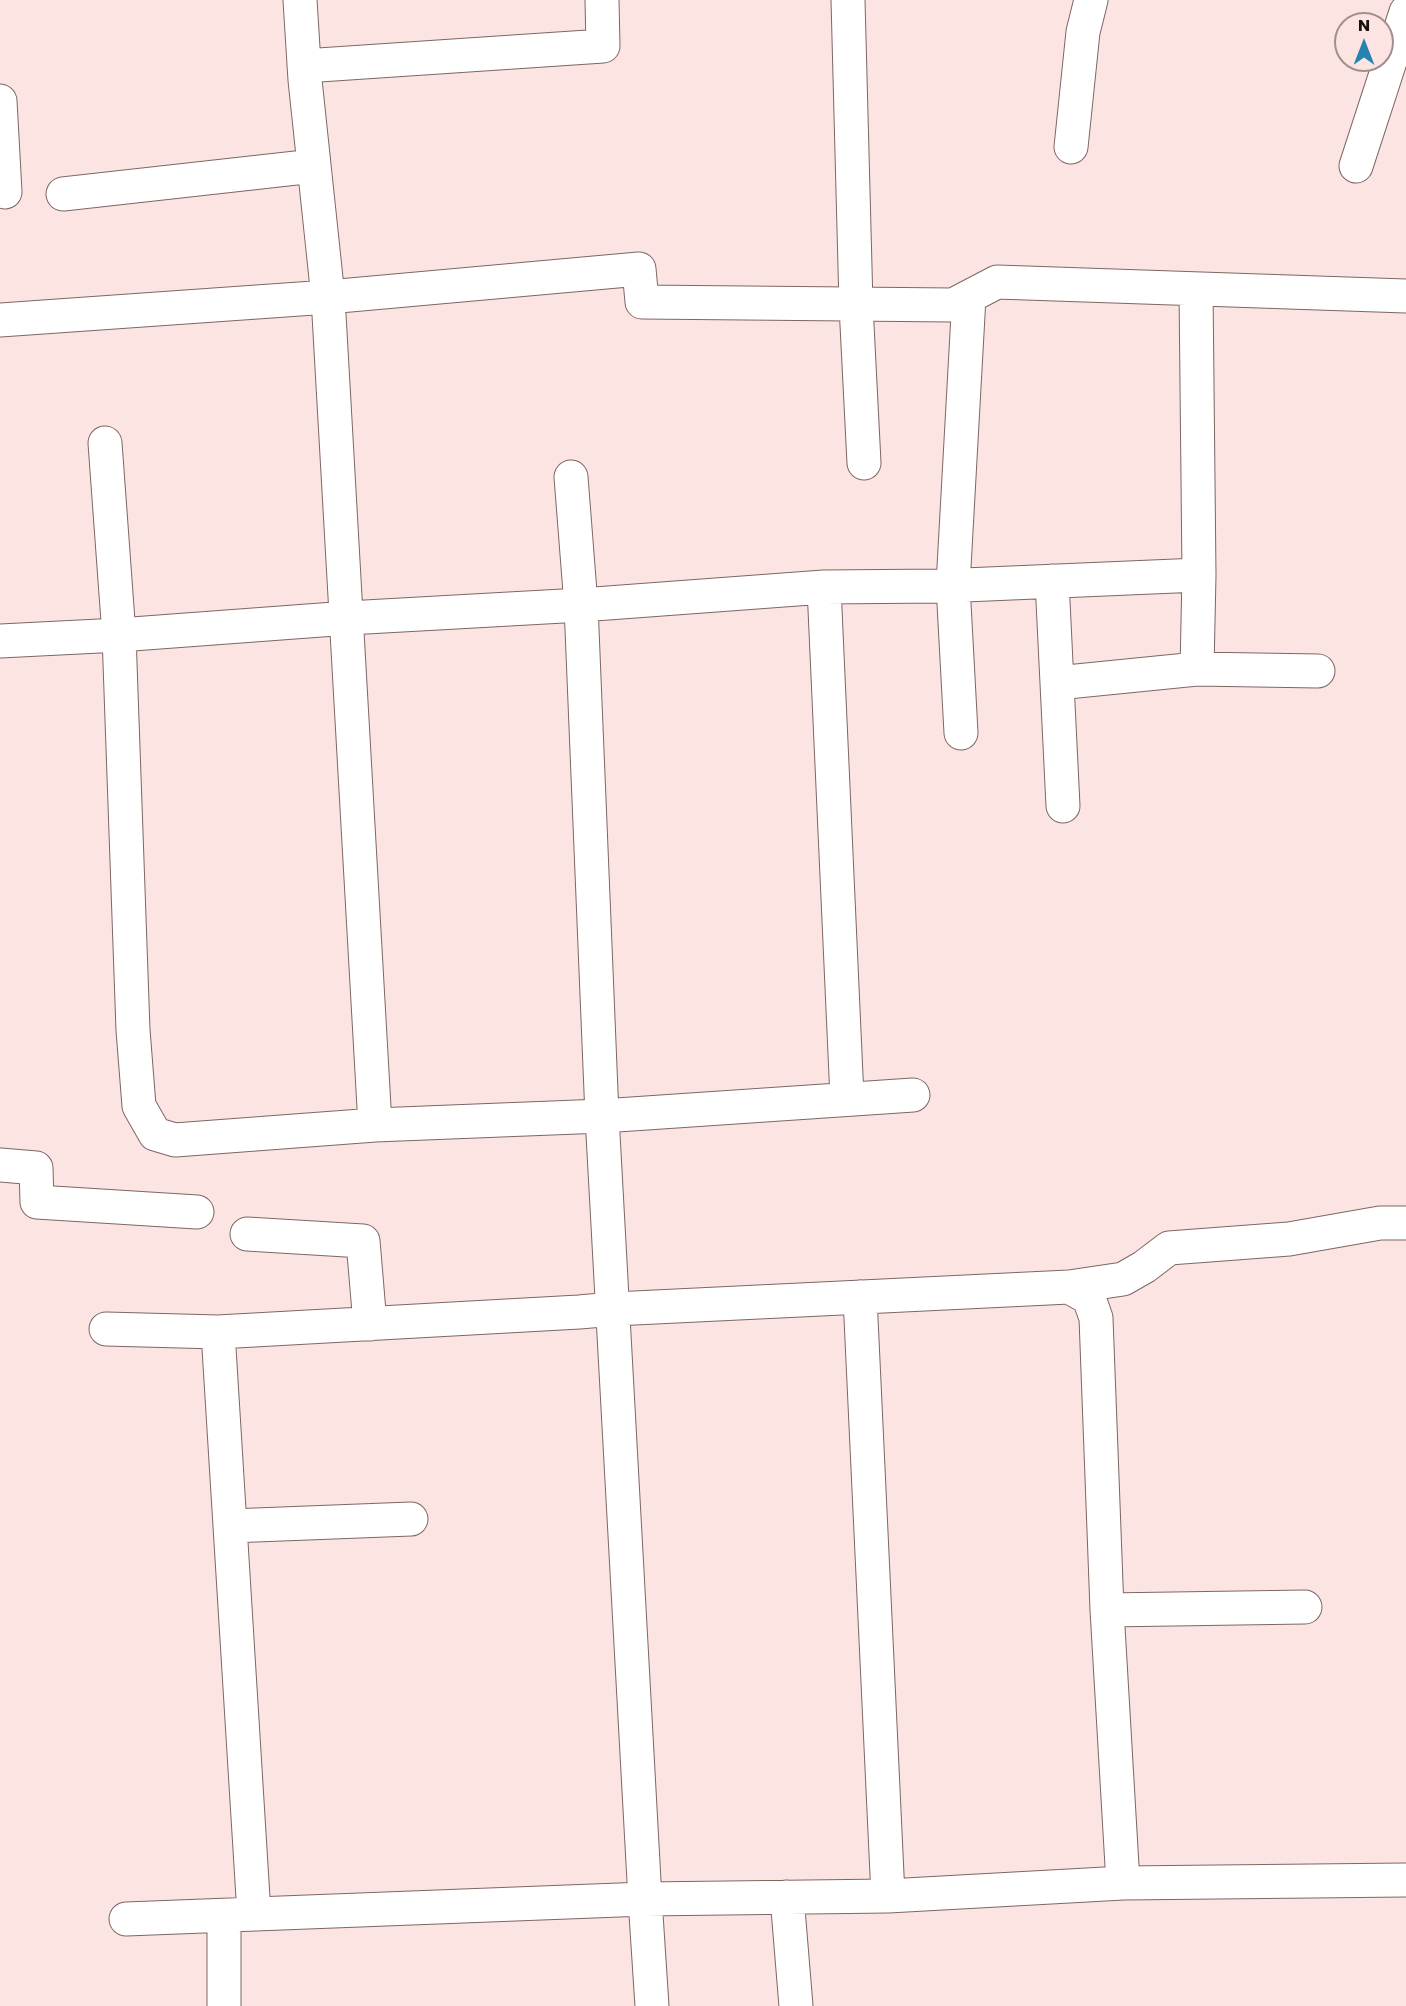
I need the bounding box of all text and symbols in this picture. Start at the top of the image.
north arrow [1334,12,1394,72]
text: N [1358,14,1370,37]

